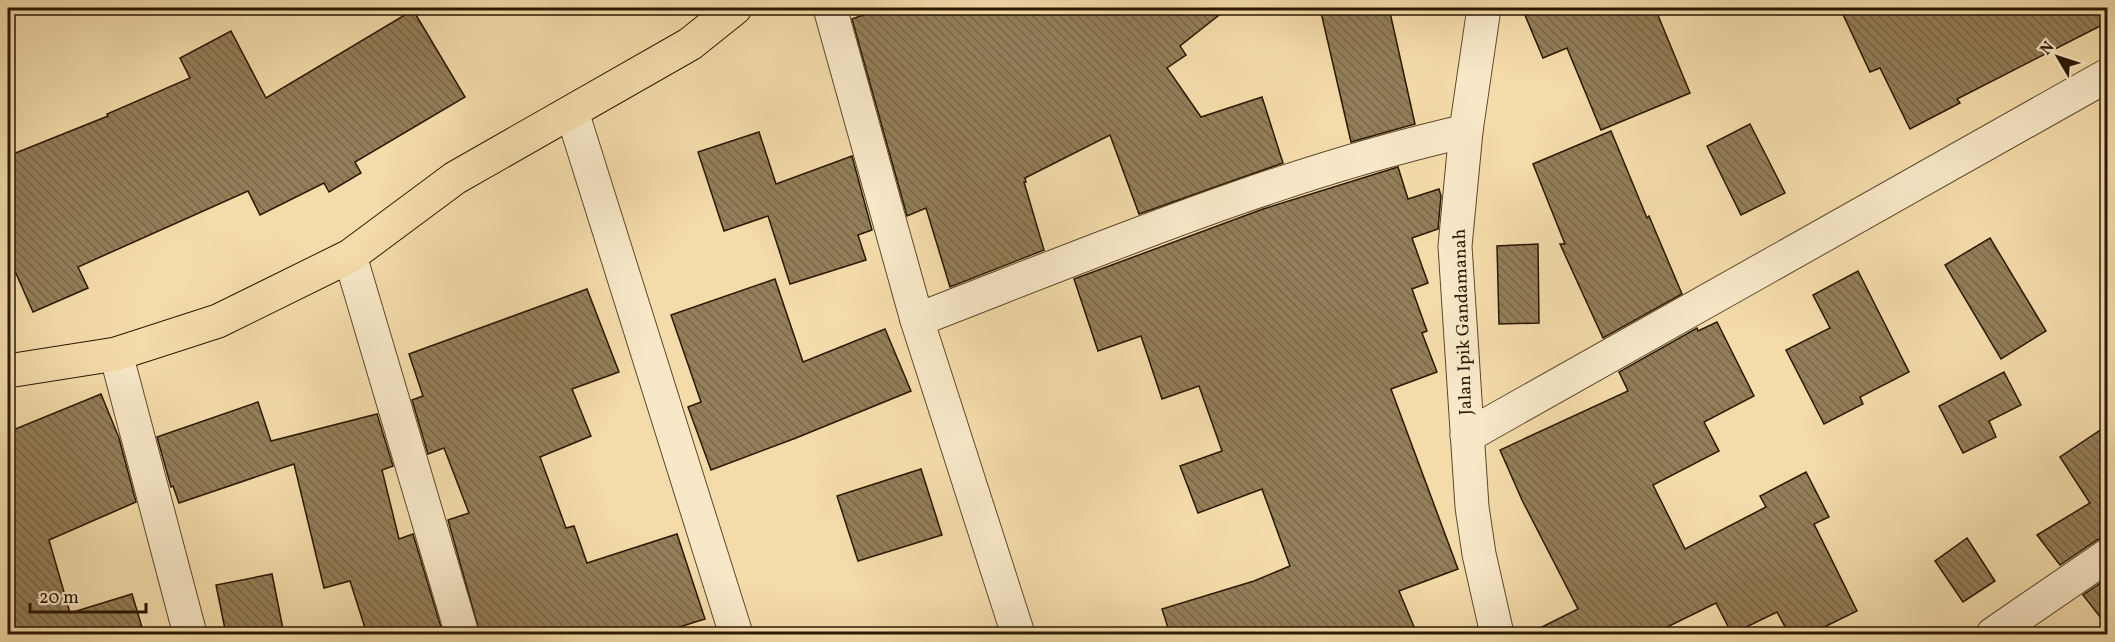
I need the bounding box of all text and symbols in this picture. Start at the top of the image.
north arrow [2028,27,2088,87]
text: N [2036,37,2060,60]
street label: Jalan Ipik Gandamanah [1448,228,1479,416]
scale bar [30,576,146,614]
text: 20 m [39,586,79,611]

